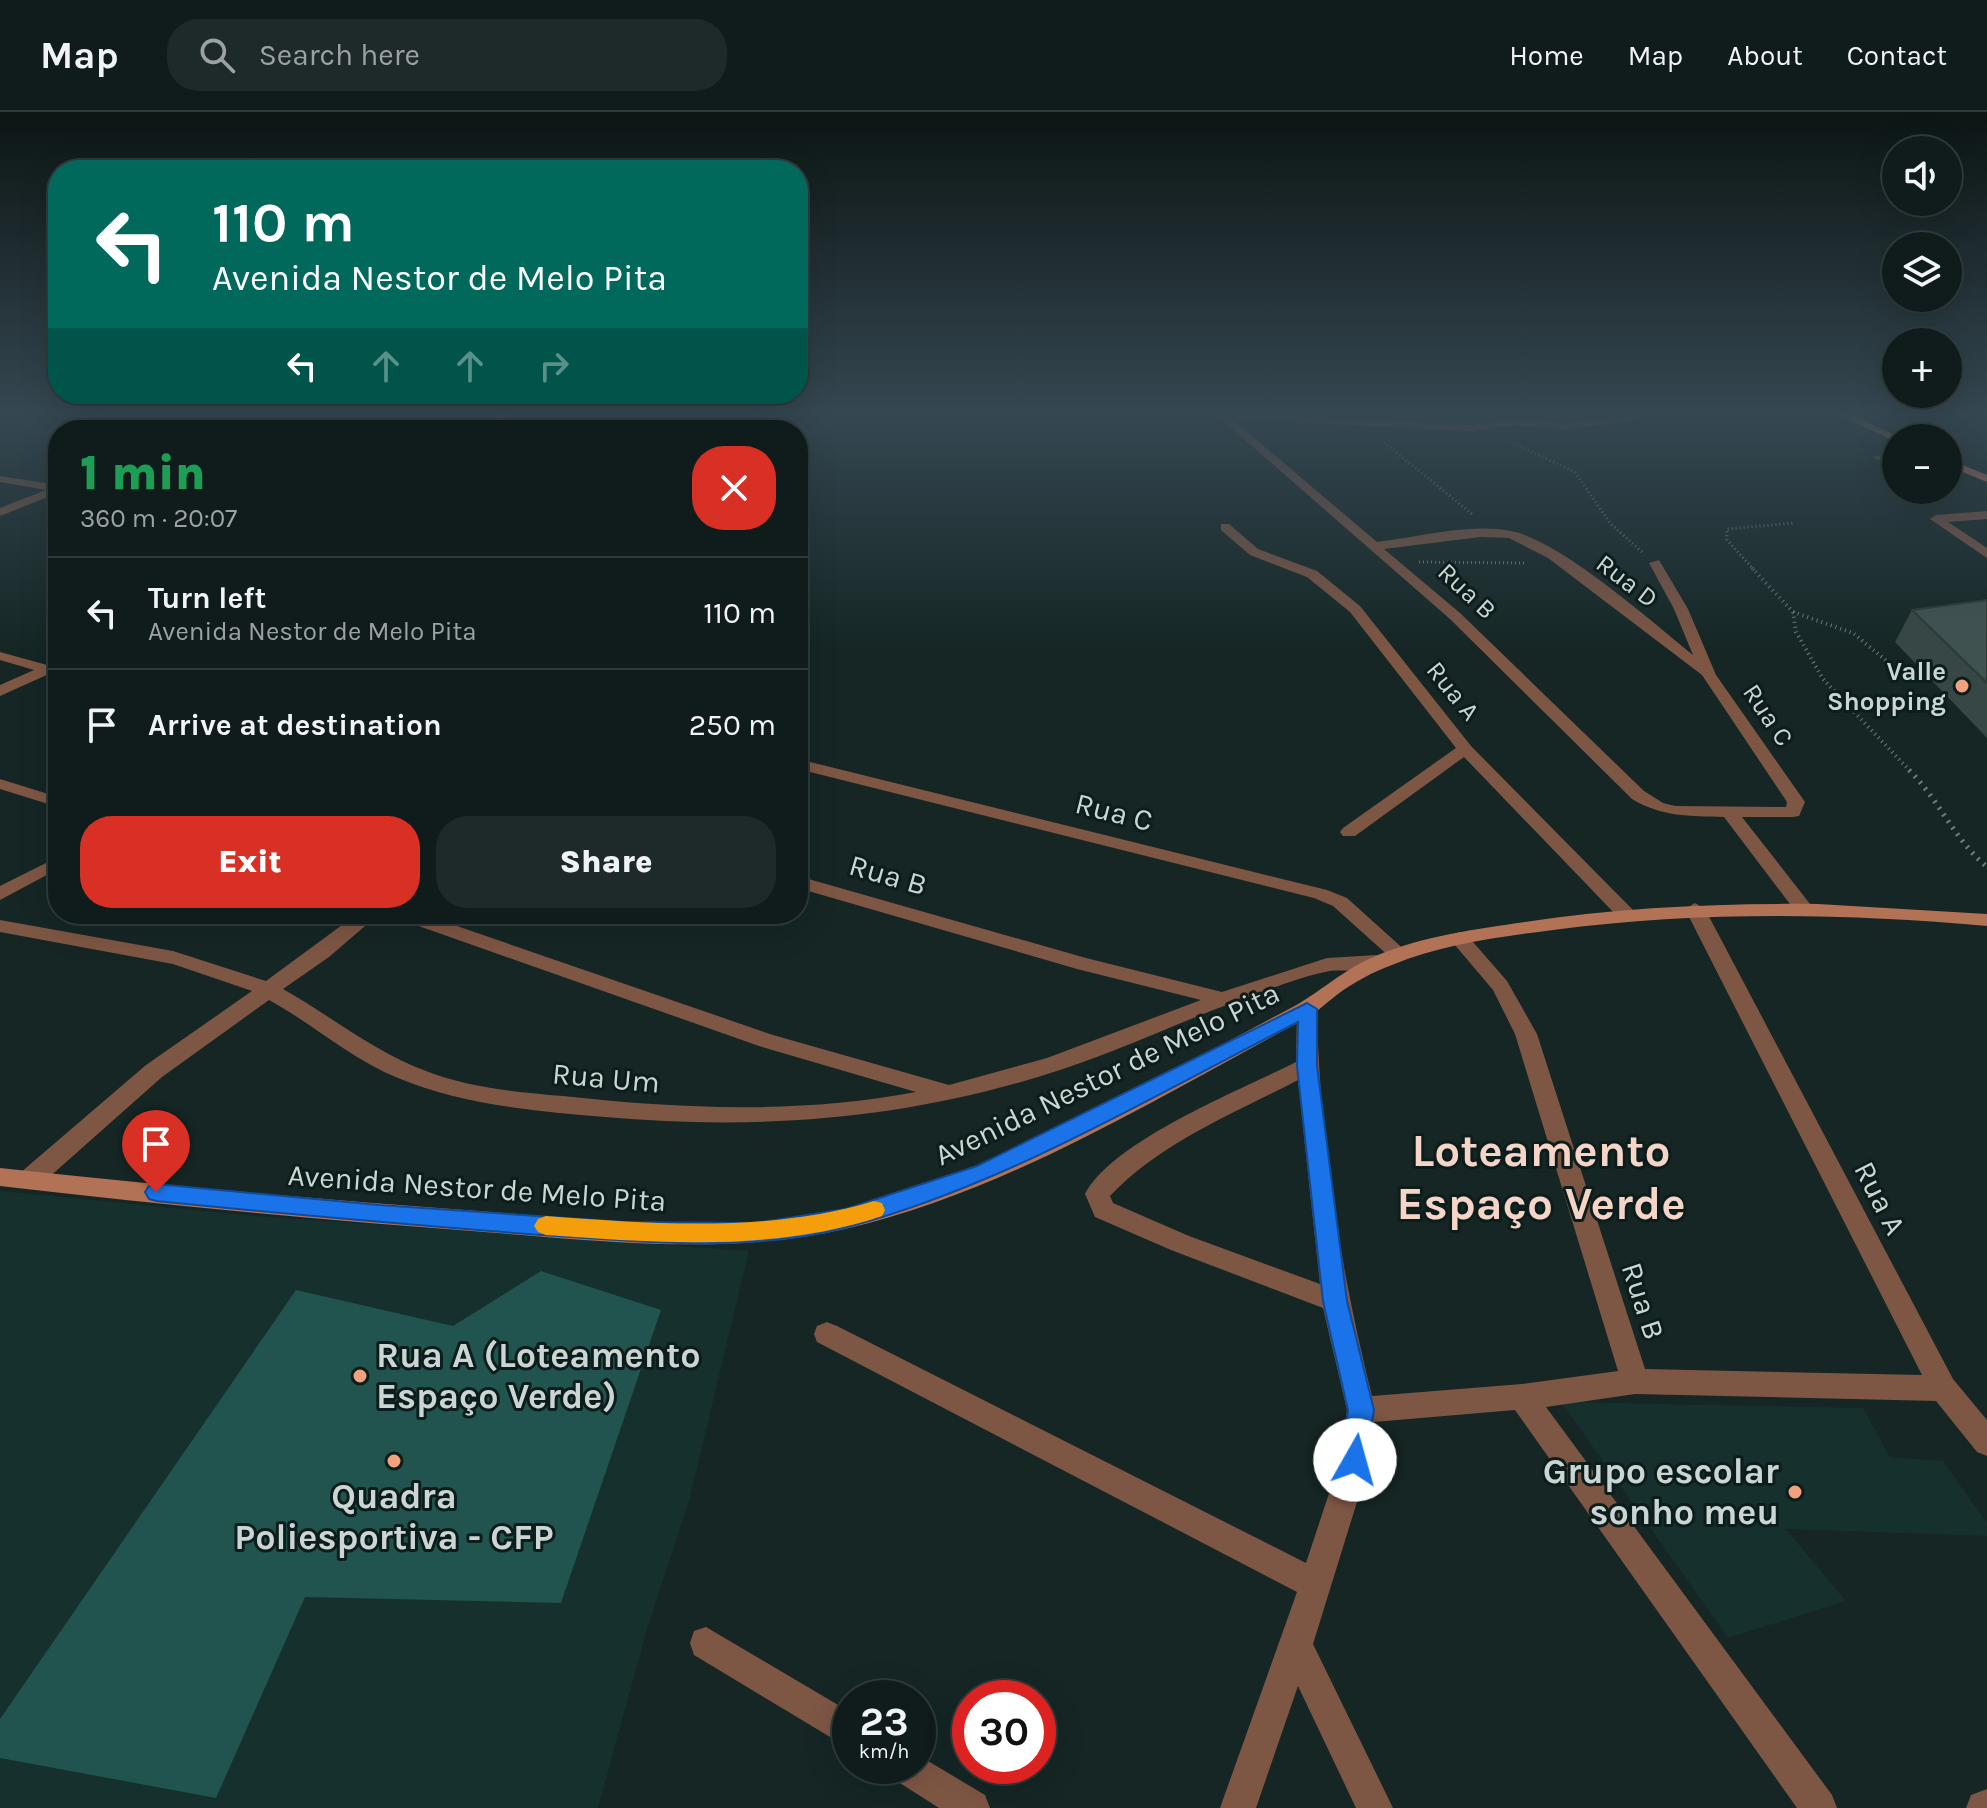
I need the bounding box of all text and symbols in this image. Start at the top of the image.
search box [167,19,727,91]
text: Map [40,33,119,78]
icon: search [195,33,239,77]
text: Search here [259,37,420,73]
text: Home [1509,39,1584,72]
text: Map [1628,39,1683,72]
text: About [1727,39,1803,72]
text: Contact [1847,39,1947,72]
map controls [1882,136,1962,504]
button: sound [1882,136,1962,216]
text: 110 m [212,190,355,255]
icon: left [80,192,184,296]
button: layers [1882,232,1962,312]
text: Avenida Nestor de Melo Pita [212,257,667,299]
button: + [1882,328,1962,408]
icon: left [280,344,324,388]
icon: ahead [364,344,408,388]
icon: ahead [448,344,492,388]
icon: right [532,344,576,388]
button: − [1882,424,1962,504]
text: 1 min [80,445,206,501]
button: close [692,446,776,530]
text: 360 m · 20:07 [80,503,237,534]
street label: Rua D [1590,548,1664,614]
street label: Rua B [1431,556,1503,626]
text: Turn left [148,580,266,616]
icon: left [80,591,124,635]
text: 110 m [703,595,776,631]
text: Avenida Nestor de Melo Pita [148,616,477,647]
street label: Rua A [1420,655,1486,727]
place label: Valle Shopping [1827,656,1946,717]
marker: Valle Shopping [1953,677,1971,695]
street label: Rua C [1736,678,1800,752]
icon: arrive [80,703,124,747]
text: Arrive at destination [148,707,442,743]
text: 250 m [689,707,776,743]
street label: Rua C [1072,785,1156,839]
button: Exit [80,816,420,908]
button: Share [436,816,776,908]
street label: Rua B [845,847,931,903]
street label: Avenida Nestor de Melo Pita [929,975,1285,1173]
street label: Rua Um [551,1055,661,1101]
pin [122,1110,190,1192]
icon: arrive [134,1122,178,1166]
district label: Loteamento Espaço Verde [1396,1124,1686,1231]
street label: Rua A [1846,1155,1914,1241]
street label: Avenida Nestor de Melo Pita [287,1157,667,1219]
street label: Rua B [1614,1258,1672,1344]
place label: Rua A (Loteamento Espaço Verde) [376,1334,701,1417]
marker: Rua A (Loteamento Espaço Verde) [351,1367,369,1385]
position arrow [1313,1418,1397,1502]
place label: Grupo escolar sonho meu [1543,1450,1779,1533]
marker: Quadra Poliesportiva - CFP [385,1452,403,1470]
place label: Quadra Poliesportiva - CFP [234,1475,554,1558]
marker: Grupo escolar sonho meu [1786,1483,1804,1501]
speed limit sign: 30 [952,1680,1056,1784]
text: 23 [859,1698,909,1745]
text: km/h [859,1740,909,1763]

